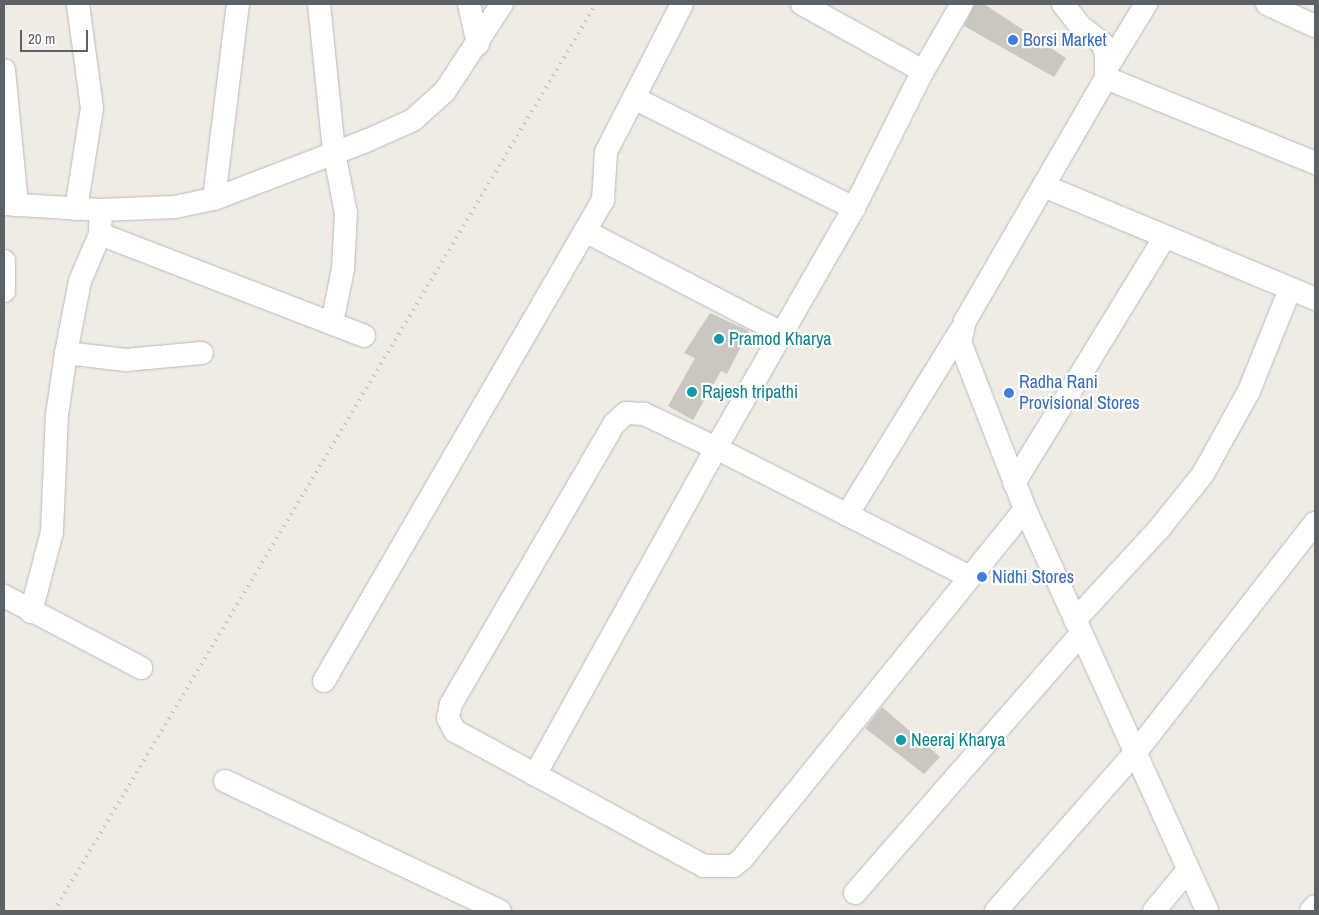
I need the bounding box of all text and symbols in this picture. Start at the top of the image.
scale bar [22,20,90,52]
text: 20 m [28,28,55,49]
place label: Borsi Market [1023,29,1107,51]
marker: Borsi Market [1007,34,1019,46]
place label: Pramod Kharya [729,328,832,350]
marker: Pramod Kharya [713,333,725,345]
place label: Radha Rani Provisional Stores [1019,372,1140,414]
place label: Rajesh tripathi [702,381,798,403]
marker: Rajesh tripathi [686,386,698,398]
marker: Radha Rani Provisional Stores [1003,387,1015,399]
place label: Nidhi Stores [992,566,1074,588]
marker: Nidhi Stores [976,571,988,583]
place label: Neeraj Kharya [911,729,1005,751]
marker: Neeraj Kharya [895,734,907,746]

